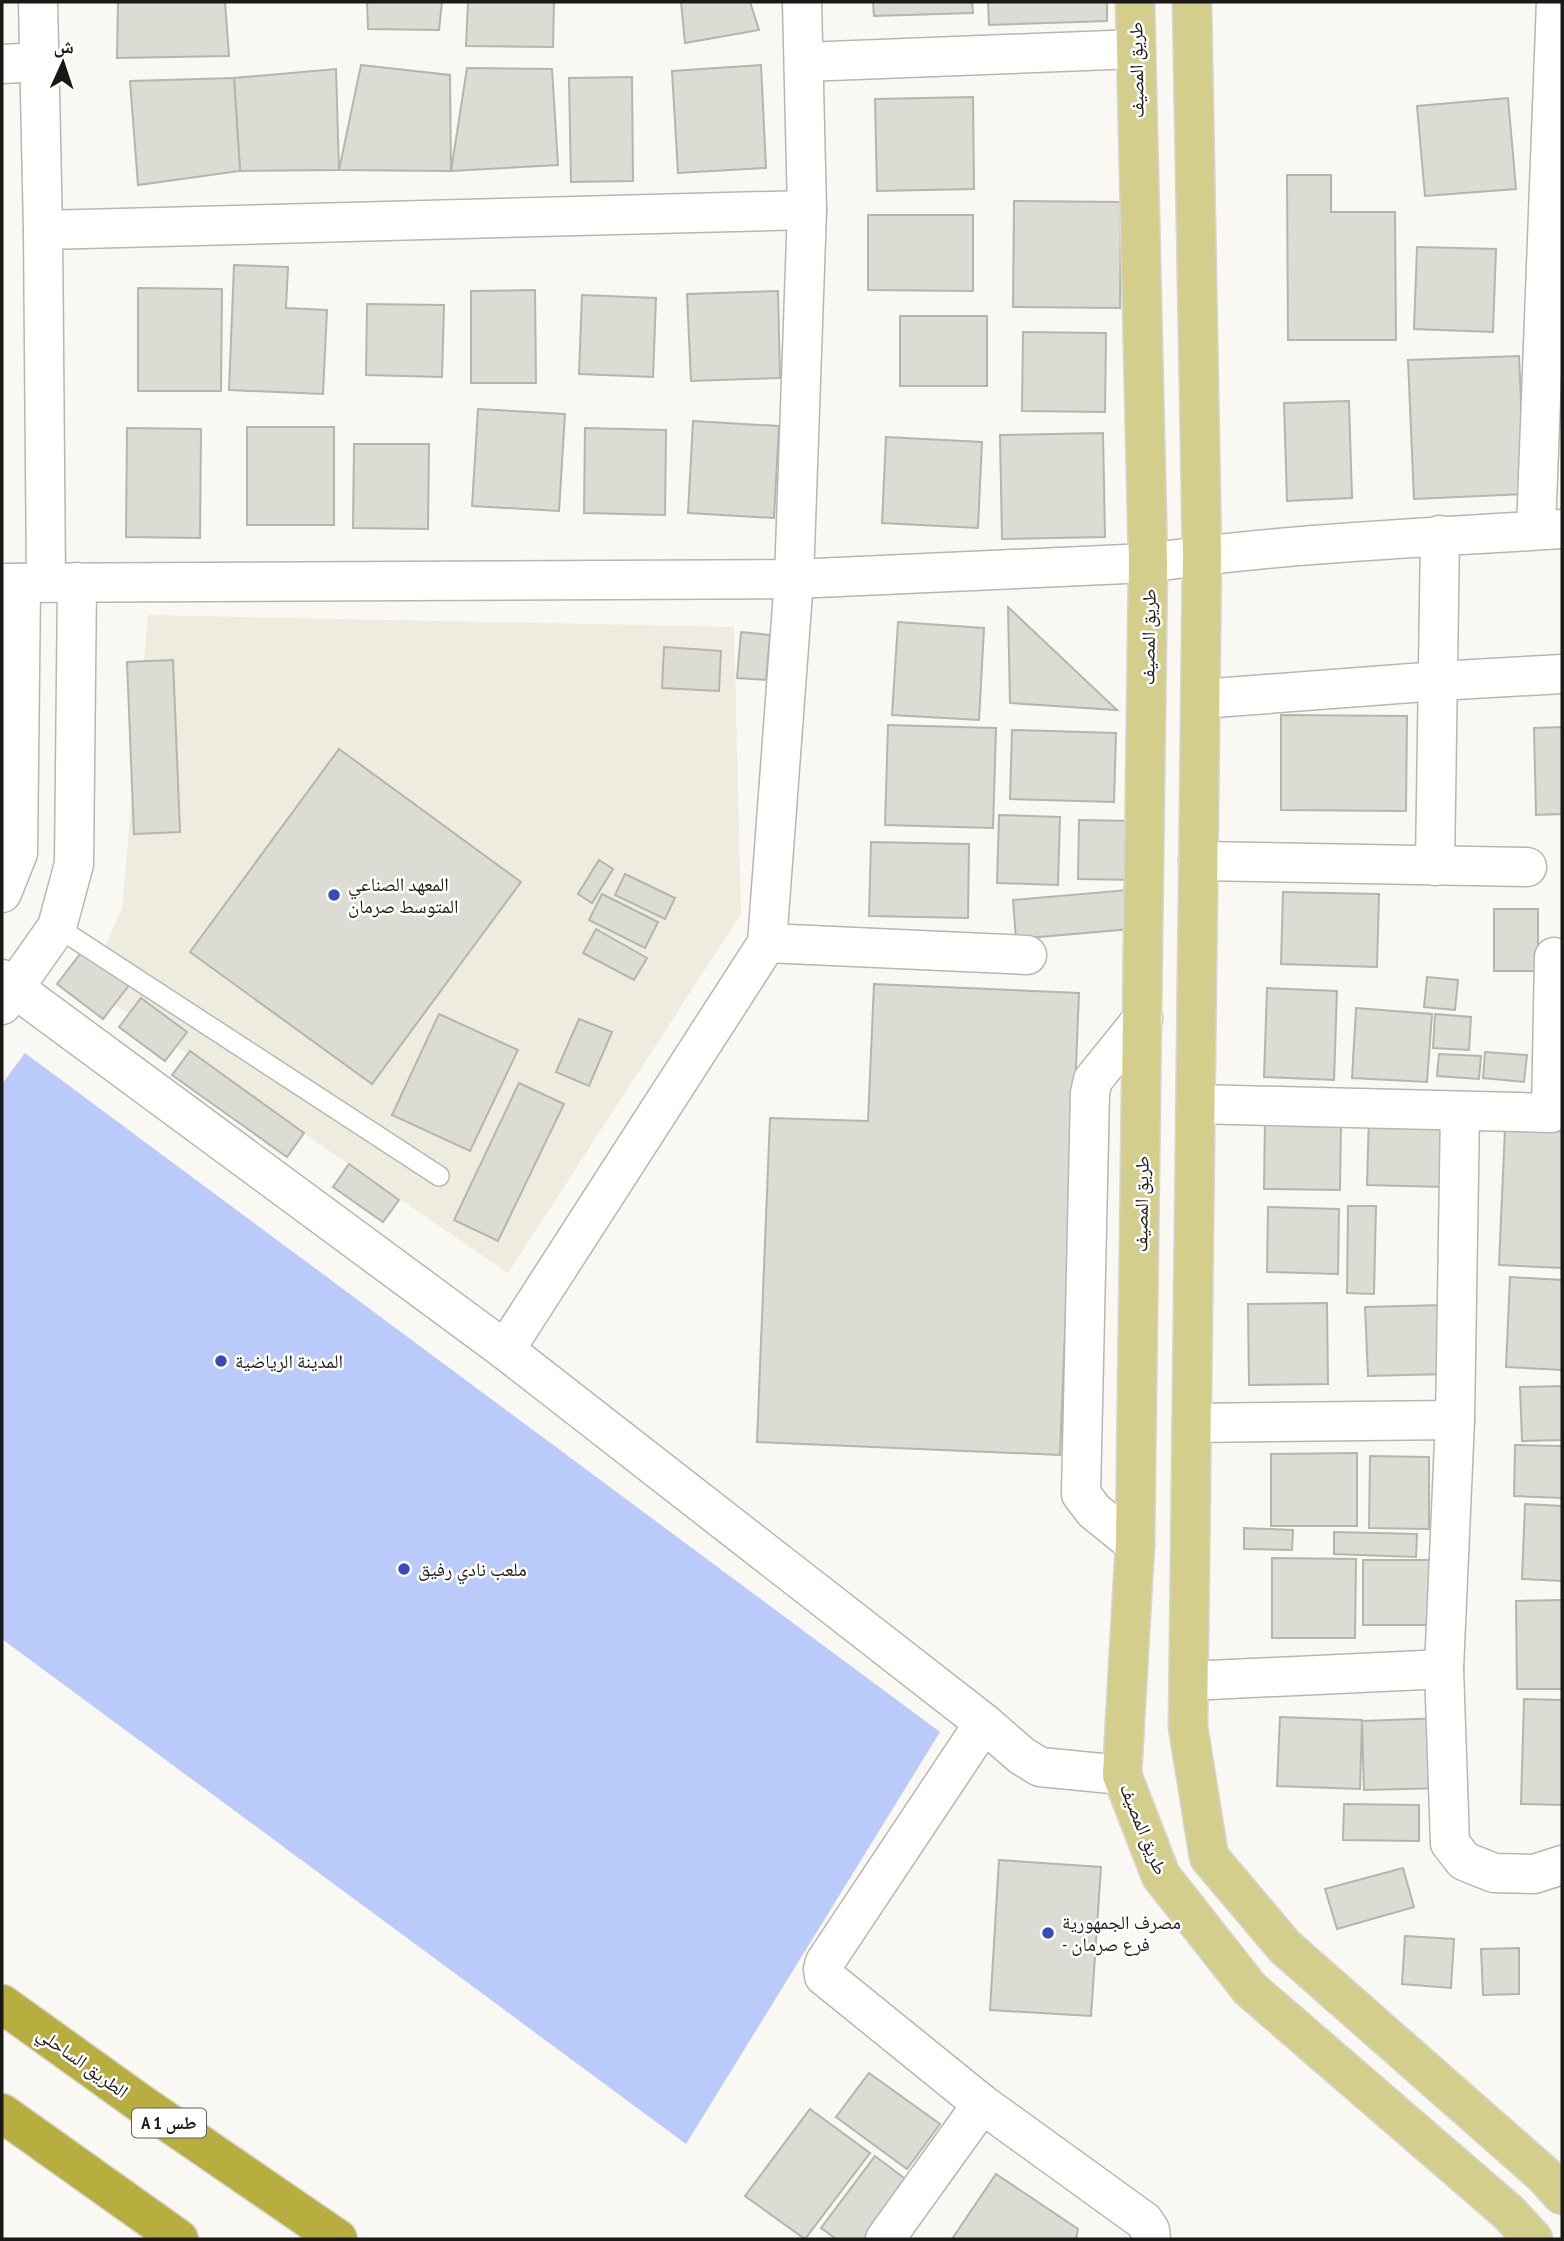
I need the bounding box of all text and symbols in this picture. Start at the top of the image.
street label: طريق المصيف [1123,22,1149,118]
north arrow [28,28,98,98]
text: ش [53,34,75,59]
street label: طريق المصيف [1135,589,1161,685]
place label: المعهد الصناعي المتوسط صرمان [348,872,459,918]
marker: المعهد الصناعي المتوسط صرمان [326,887,342,903]
street label: طريق المصيف [1128,1156,1154,1252]
place label: المدينة الرياضية [235,1349,343,1373]
marker: المدينة الرياضية [213,1353,229,1369]
place label: ملعب نادي رفيق [418,1557,527,1585]
marker: ملعب نادي رفيق [396,1561,412,1577]
street label: طريق المصيف [1115,1780,1173,1878]
place label: مصرف الجمهورية - فرع صرمان [1062,1910,1181,1956]
marker: مصرف الجمهورية - فرع صرمان [1040,1925,1056,1941]
street label: الطريق الساحلي [31,2021,133,2106]
road number: A 1 طس [132,2108,206,2138]

